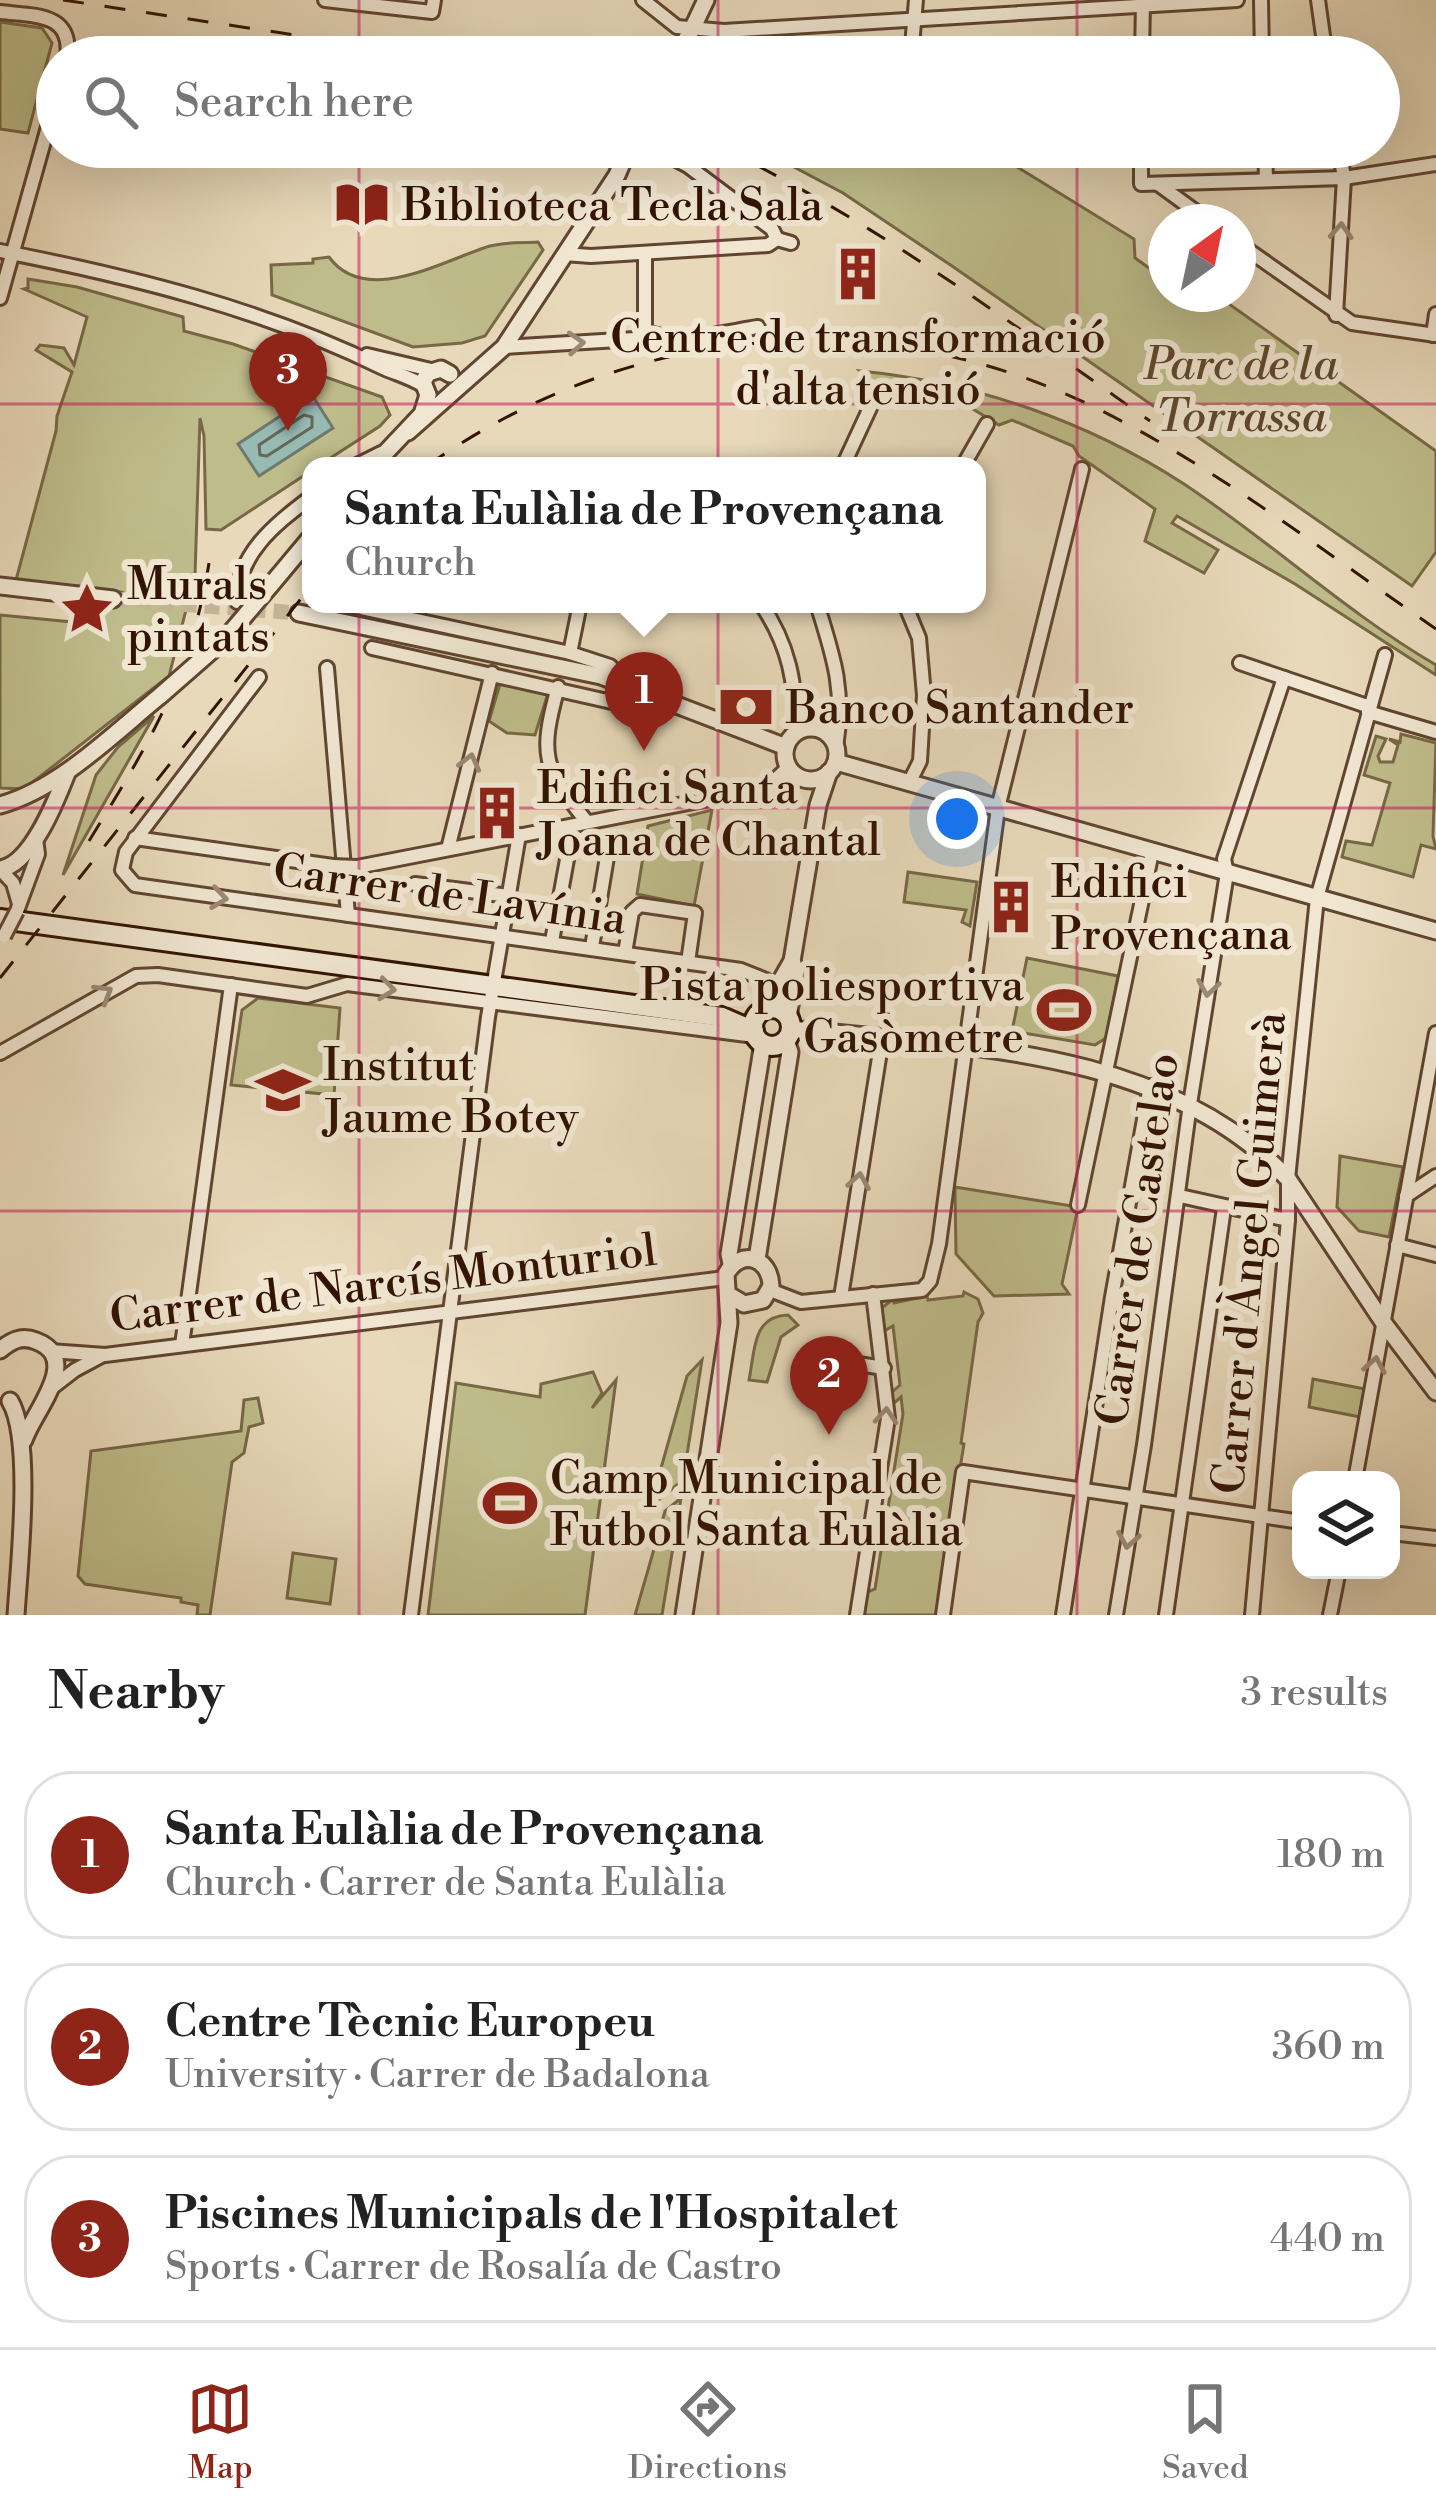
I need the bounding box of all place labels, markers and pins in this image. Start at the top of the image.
library icon: Biblioteca Tecla Sala [333,175,391,233]
place label: Biblioteca Tecla Sala [401,178,823,235]
building icon: Centre de transformació d'alta tensió [829,245,887,303]
place label: Centre de transformació d'alta tensió [610,310,1106,419]
pin: 3 [249,332,327,431]
place label: Murals pintats [127,557,270,666]
place icon: Murals pintats [58,580,116,638]
pin: 1 [605,652,683,751]
bank icon: Banco Santander [717,678,775,736]
place label: Banco Santander [785,681,1134,738]
place label: Edifici Santa Joana de Chantal [535,761,881,870]
building icon: Edifici Santa Joana de Chantal [468,784,526,842]
place label: Edifici Provençana [1051,855,1292,964]
building icon: Edifici Provençana [982,878,1040,936]
place label: Pista poliesportiva Gasòmetre [640,958,1024,1067]
sports icon: Pista poliesportiva Gasòmetre [1035,981,1093,1039]
place label: Institut Jaume Botey [321,1038,580,1147]
school or university icon: Institut Jaume Botey [254,1061,312,1119]
pin: 2 [790,1336,868,1435]
place label: Camp Municipal de Futbol Santa Eulàlia [550,1451,963,1560]
sports icon: Camp Municipal de Futbol Santa Eulàlia [481,1474,539,1532]

